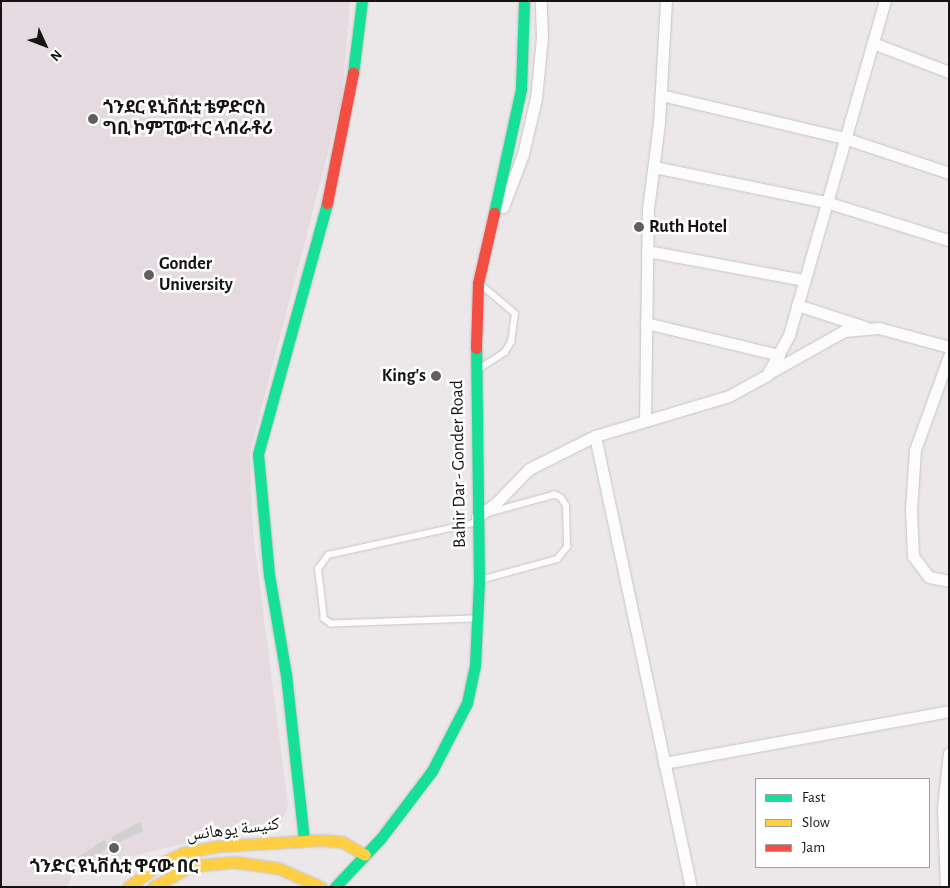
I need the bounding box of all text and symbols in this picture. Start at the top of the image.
north arrow [20,20,70,70]
text: N [48,47,64,64]
place label: ጎንደር ዩኒቨሲቲ ቴዎድሮስ ግቢ ኮምፒውተር ላብራቶሪ [103,98,273,140]
marker: ጎንደር ዩኒቨሲቲ ቴዎድሮስ ግቢ ኮምፒውተር ላብራቶሪ [87,113,99,125]
place label: Ruth Hotel [649,216,727,238]
marker: Ruth Hotel [633,221,645,233]
place label: Gonder University [159,254,233,296]
marker: Gonder University [143,269,155,281]
place label: King's [382,365,426,387]
marker: King's [430,370,442,382]
street label: Bahir Dar - Gonder Road [447,380,471,548]
legend [755,778,930,868]
text: Fast [802,790,825,805]
street label: كنيسة يوهانس [185,814,281,846]
text: Slow [802,815,830,830]
text: Jam [802,840,825,855]
marker: ጎንድር ዩኒቨሲቲ ዋናው በር [108,842,120,854]
place label: ጎንድር ዩኒቨሲቲ ዋናው በር [30,856,198,878]

